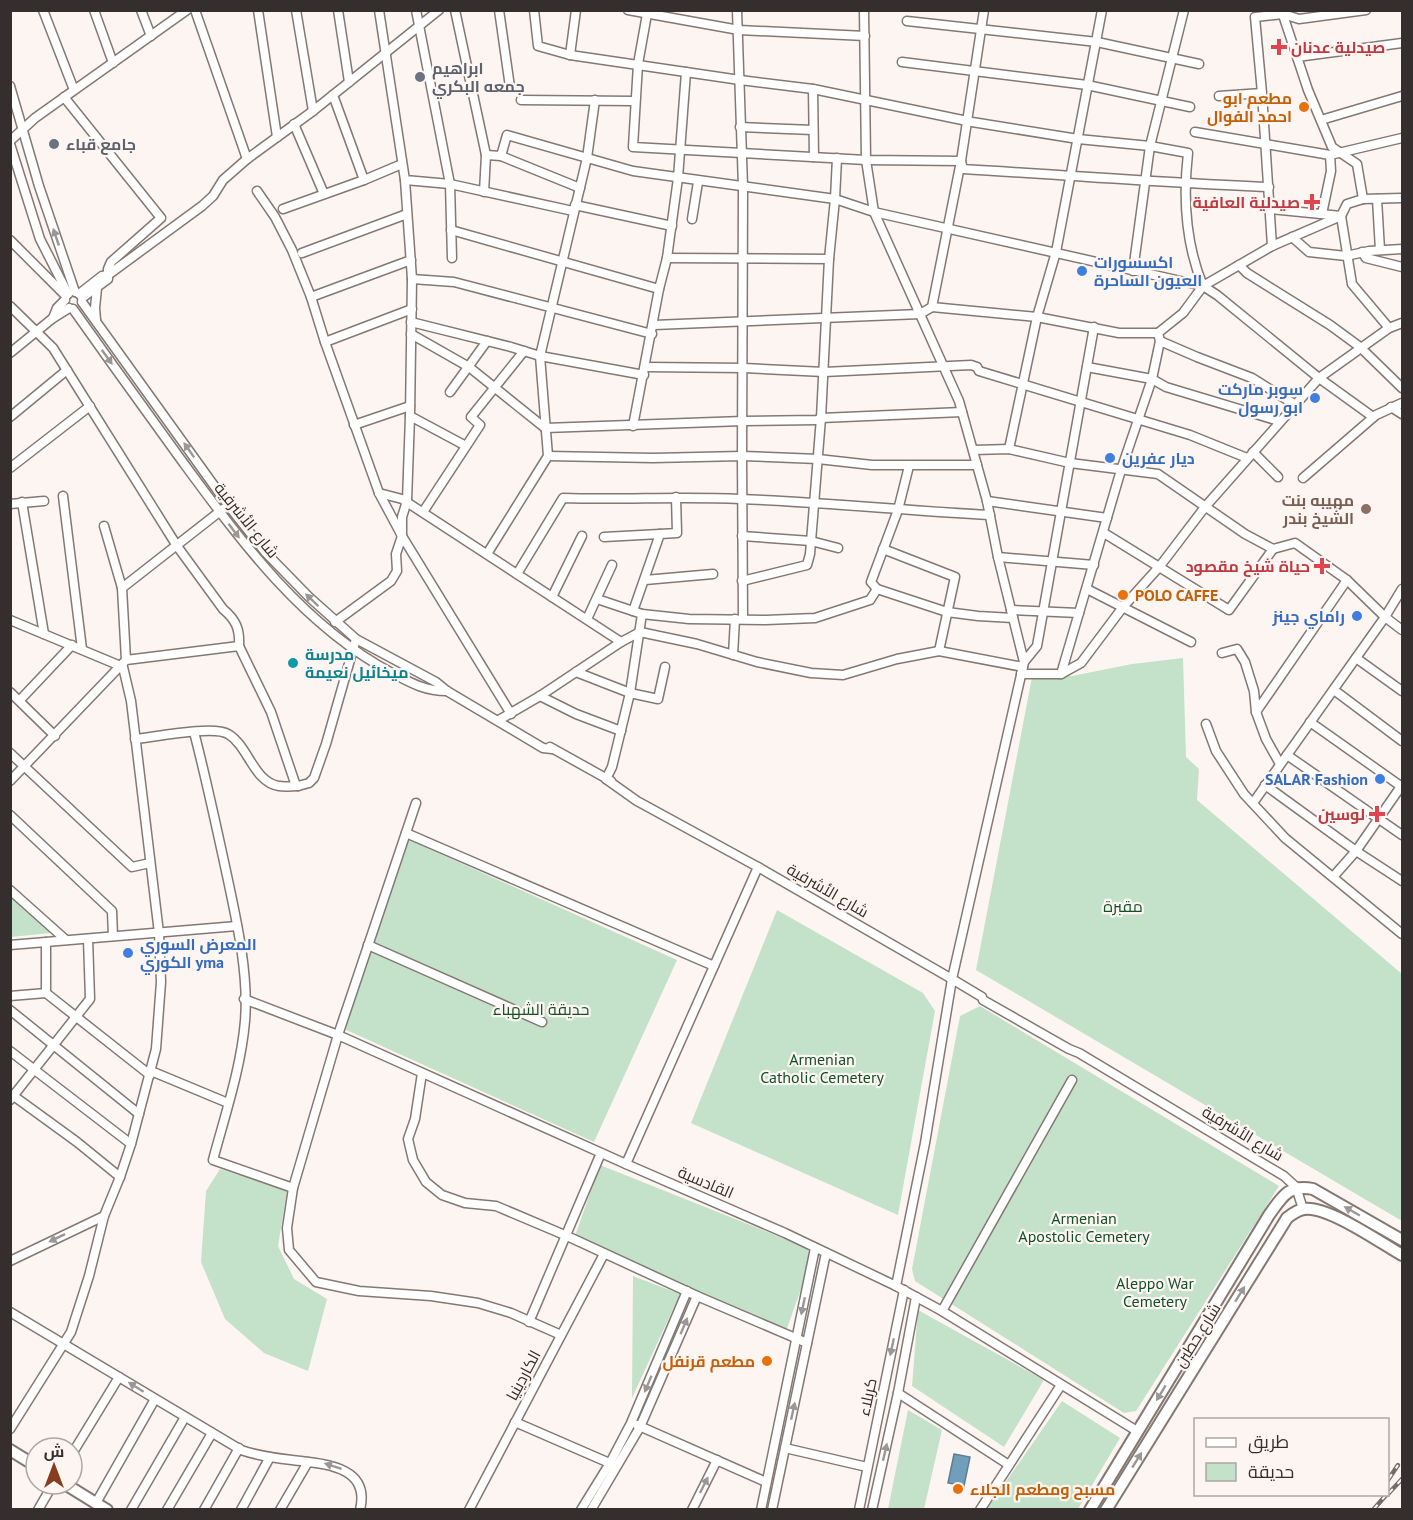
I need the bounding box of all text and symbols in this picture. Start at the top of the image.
place label: صيدلية عدنان [1291,37,1385,57]
marker: صيدلية عدنان [1272,40,1286,54]
place label: ابراهيم جمعه البكري [432,58,525,99]
marker: ابراهيم جمعه البكري [413,70,427,84]
place label: مطعم ابو احمد الفوال [1207,88,1292,126]
marker: مطعم ابو احمد الفوال [1297,100,1311,114]
place label: جامع قباء [66,134,136,155]
marker: جامع قباء [47,137,61,151]
place label: صيدلية العافية [1192,192,1300,212]
marker: صيدلية العافية [1305,195,1319,209]
one-way arrow [51,228,60,246]
place label: اكسسورات العيون الساحرة [1094,252,1202,290]
marker: اكسسورات العيون الساحرة [1075,264,1089,278]
one-way arrow [101,348,113,364]
place label: سوبر ماركت ابو رسول [1218,379,1303,417]
marker: سوبر ماركت ابو رسول [1308,391,1322,405]
one-way arrow [183,442,195,458]
place label: ديار عفرين [1122,448,1195,468]
marker: ديار عفرين [1103,451,1117,465]
street label: شارع الأشرفية [209,478,283,563]
place label: مهيبه بنت الشيخ بندر [1282,490,1354,529]
marker: مهيبه بنت الشيخ بندر [1359,502,1373,516]
one-way arrow [228,523,240,539]
place label: حياة شيخ مقصود [1186,556,1310,577]
marker: حياة شيخ مقصود [1315,559,1329,573]
place label: POLO CAFFE [1135,585,1218,605]
marker: POLO CAFFE [1116,588,1130,602]
one-way arrow [305,593,320,607]
place label: راماي جينز [1271,606,1345,629]
marker: راماي جينز [1350,609,1364,623]
place label: مدرسة ميخائيل نعيمة [305,644,409,682]
marker: مدرسة ميخائيل نعيمة [286,656,300,670]
place label: SALAR Fashion [1265,769,1368,789]
marker: SALAR Fashion [1373,772,1387,786]
place label: لوسين [1318,804,1365,824]
marker: لوسين [1370,807,1384,821]
street label: شارع الأشرفية [782,859,873,923]
park label: مقبرة [1103,896,1143,916]
place label: المعرض السوري الكوري yma [140,934,257,975]
marker: المعرض السوري الكوري yma [121,946,135,960]
park label: حديقة الشهباء [493,999,589,1020]
park label: Armenian Catholic Cemetery [760,1049,884,1087]
street label: شارع الأشرفية [1198,1101,1287,1167]
street label: القادسية [675,1161,737,1203]
one-way arrow [1343,1206,1360,1216]
park label: Armenian Apostolic Cemetery [1018,1208,1150,1246]
one-way arrow [49,1234,66,1243]
park label: Aleppo War Cemetery [1116,1273,1195,1311]
one-way arrow [1234,1286,1245,1302]
one-way arrow [798,1296,807,1315]
street label: شارع حطين [1169,1299,1226,1372]
one-way arrow [679,1317,689,1335]
one-way arrow [887,1338,896,1357]
street label: الكاردينيا [501,1346,545,1404]
place label: مطعم قرنفل [662,1351,755,1373]
marker: مطعم قرنفل [760,1354,774,1368]
one-way arrow [643,1375,652,1393]
street label: كربلاء [853,1376,881,1418]
one-way arrow [128,1382,144,1393]
one-way arrow [1155,1385,1166,1401]
one-way arrow [788,1402,798,1420]
legend [1194,1418,1389,1496]
text: طريق [1248,1430,1289,1454]
north arrow [24,1436,84,1496]
text: ش [44,1441,64,1461]
one-way arrow [880,1443,890,1462]
one-way arrow [1131,1452,1142,1468]
text: حديقة [1248,1460,1294,1483]
one-way arrow [323,1461,341,1471]
one-way arrow [699,1476,709,1493]
place label: مسبح ومطعم الجلاء [970,1479,1115,1501]
marker: مسبح ومطعم الجلاء [951,1482,965,1496]

